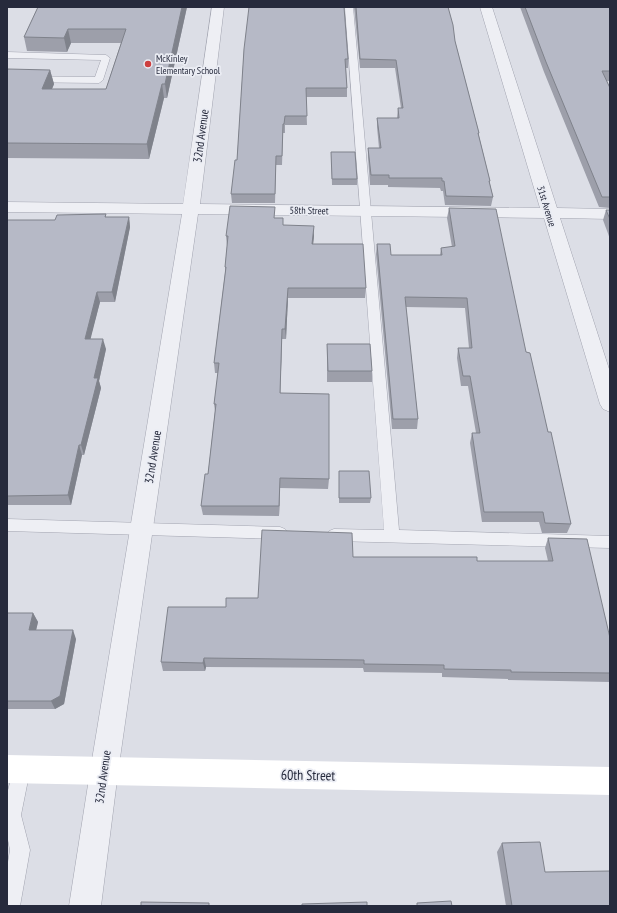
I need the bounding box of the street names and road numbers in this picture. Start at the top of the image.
street label: 32nd Avenue [189,108,212,164]
street label: 31st Avenue [534,184,559,228]
street label: 58th Street [289,204,329,217]
street label: 32nd Avenue [141,429,164,485]
street label: 32nd Avenue [91,749,114,805]
street label: 60th Street [281,766,336,784]

